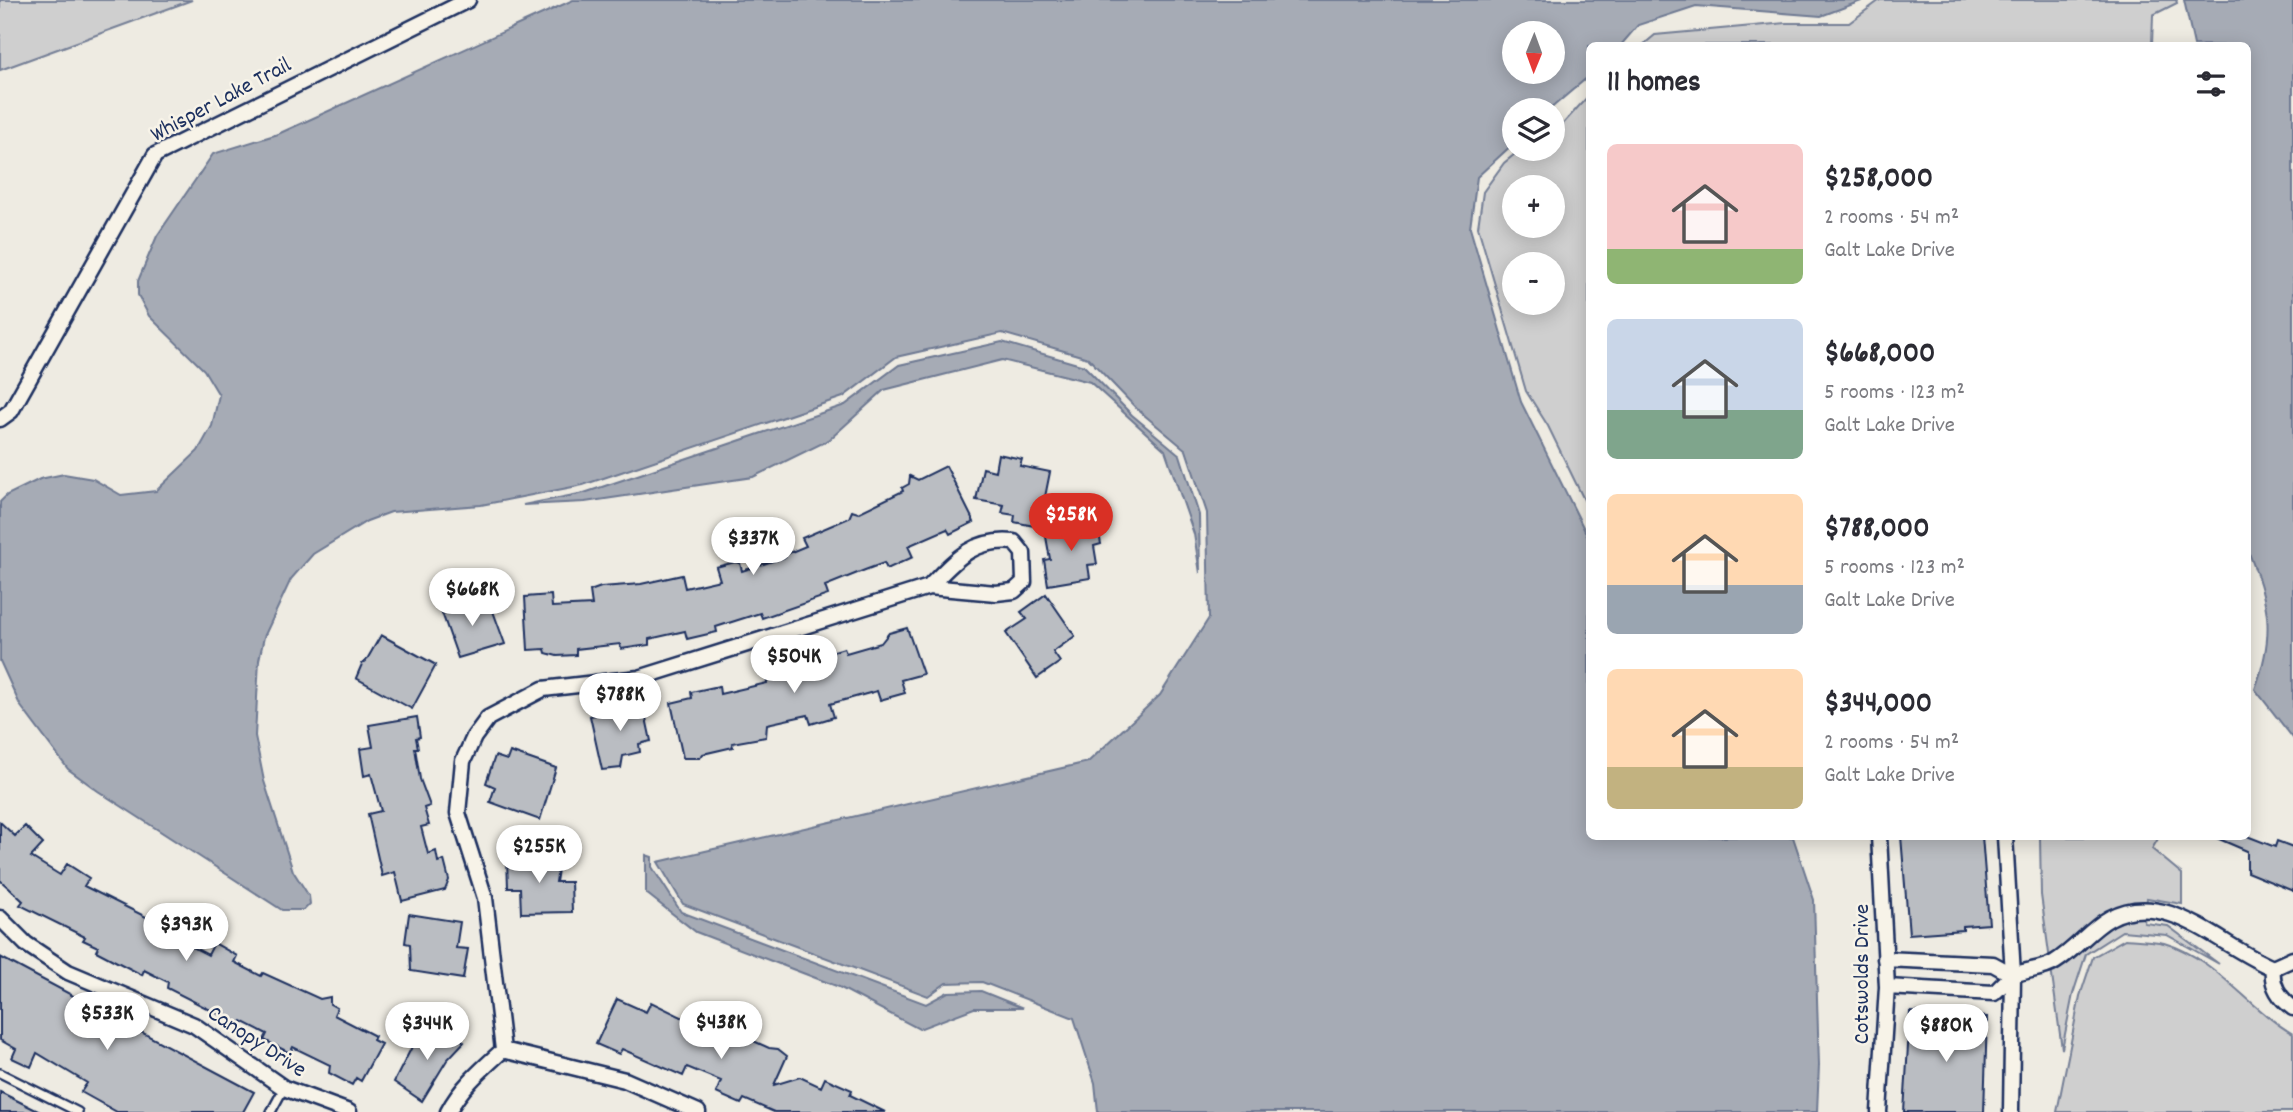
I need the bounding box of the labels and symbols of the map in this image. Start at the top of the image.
north arrow [1502,21,1564,84]
street label: Whisper Lake Trail [145,50,298,152]
pin: $258K [1022,494,1120,553]
pin: $337K [704,518,802,577]
pin: $668K [423,568,521,628]
pin: $504K [745,636,843,695]
pin: $788K [571,674,669,733]
pin: $255K [490,826,588,885]
pin: $393K [137,904,235,963]
street label: Cotswolds Drive [1847,904,1880,1044]
pin: $533K [58,992,156,1052]
street label: Canopy Drive [200,998,312,1087]
pin: $344K [378,1002,476,1062]
pin: $438K [672,1002,770,1061]
pin: $880K [1897,1004,1995,1064]

